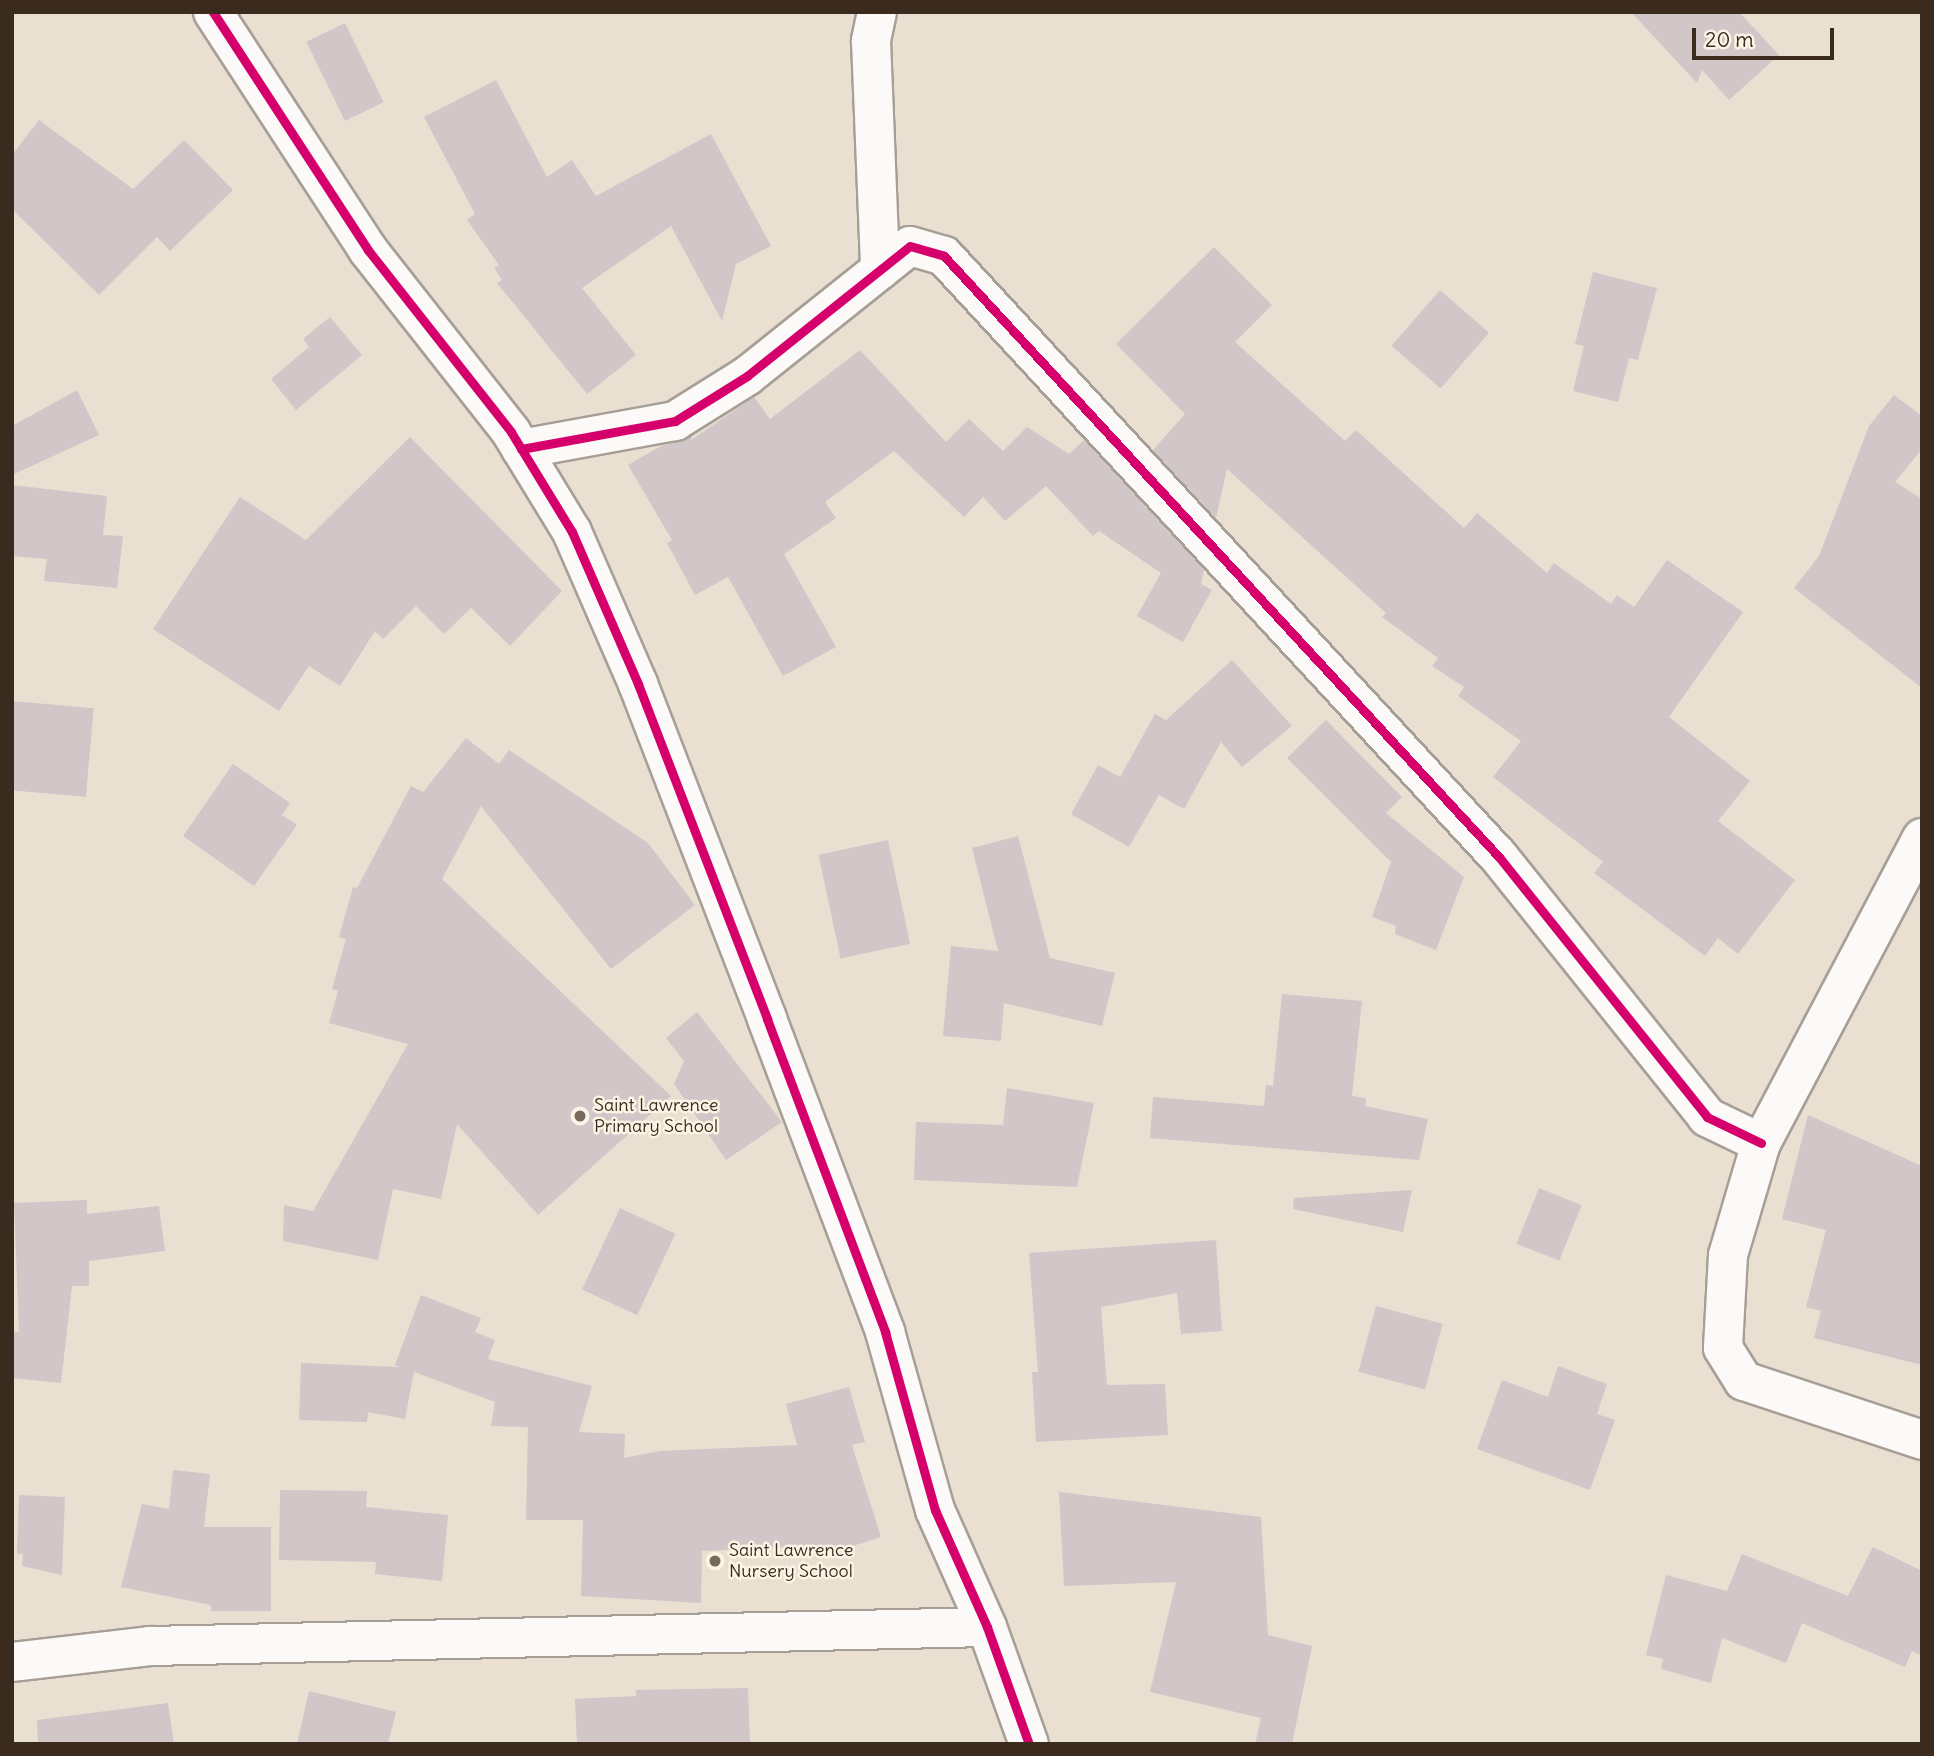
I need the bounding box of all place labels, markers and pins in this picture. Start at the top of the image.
place label: Saint Lawrence Primary School [594,1095,718,1138]
marker: Saint Lawrence Primary School [572,1108,588,1124]
place label: Saint Lawrence Nursery School [729,1540,853,1582]
marker: Saint Lawrence Nursery School [707,1553,723,1569]

